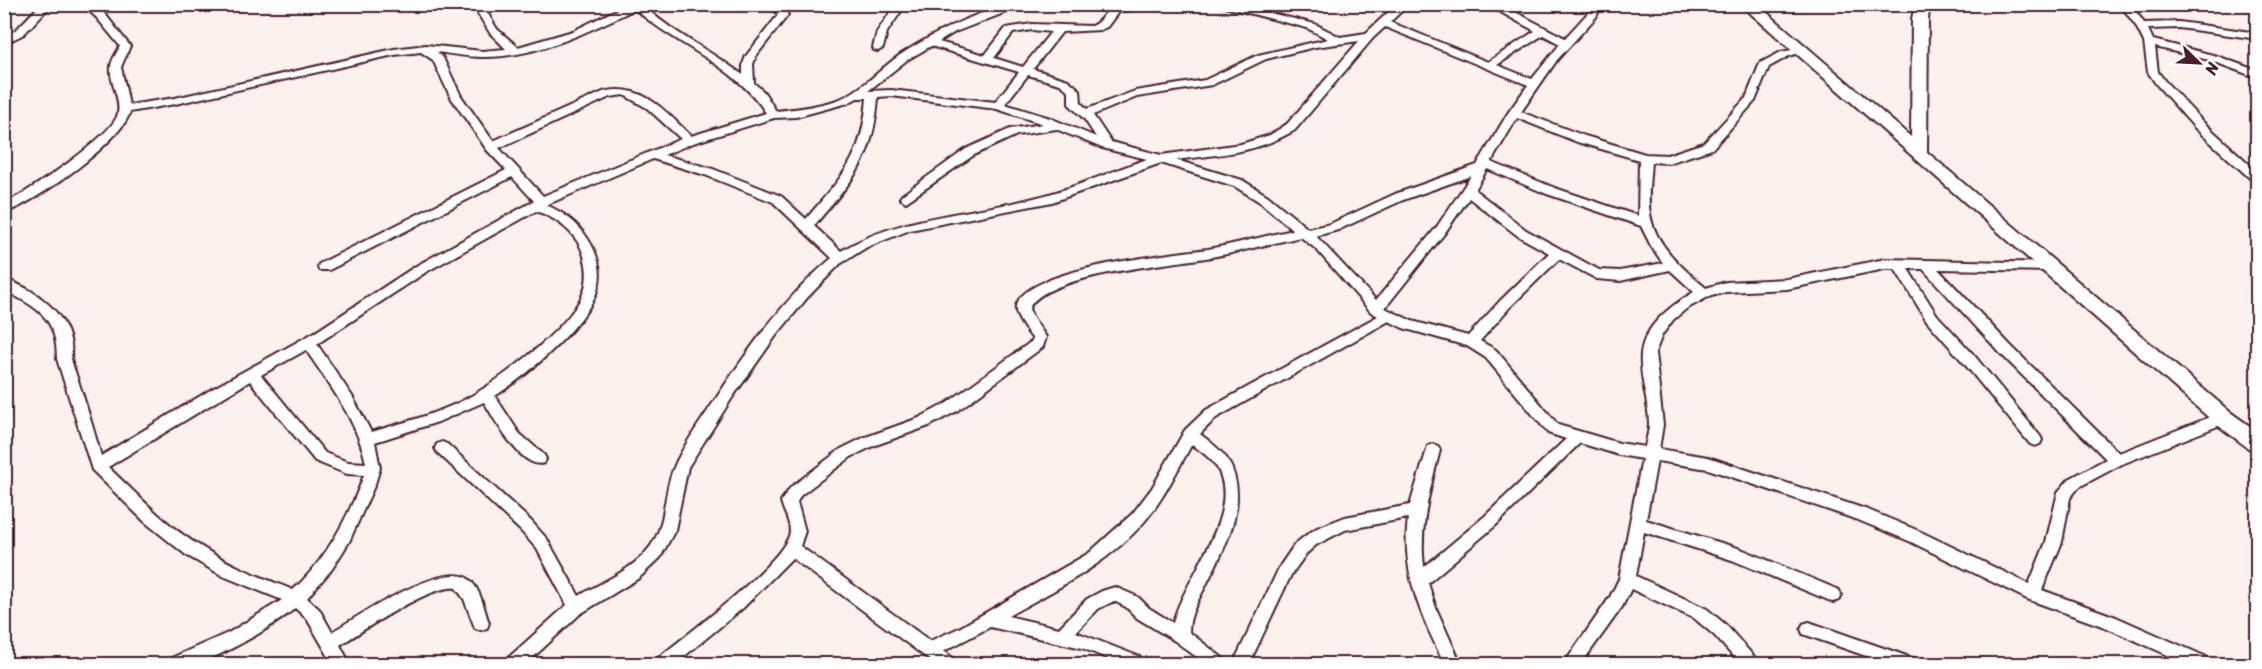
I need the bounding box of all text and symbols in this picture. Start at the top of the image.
north arrow [2169,33,2229,93]
text: N [2196,57,2228,81]

